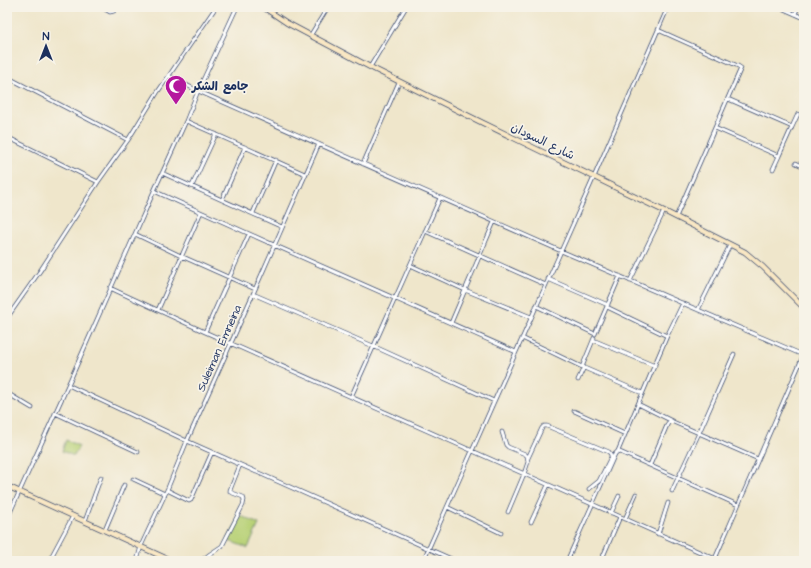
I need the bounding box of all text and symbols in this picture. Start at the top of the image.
north arrow [26,26,66,66]
text: N [43,29,50,44]
mosque icon: جامع الشكر [163,73,189,106]
place label: جامع الشكر [191,78,248,95]
street label: شارع السودان [508,119,577,164]
street label: Suleiman Emneina [193,302,246,394]

